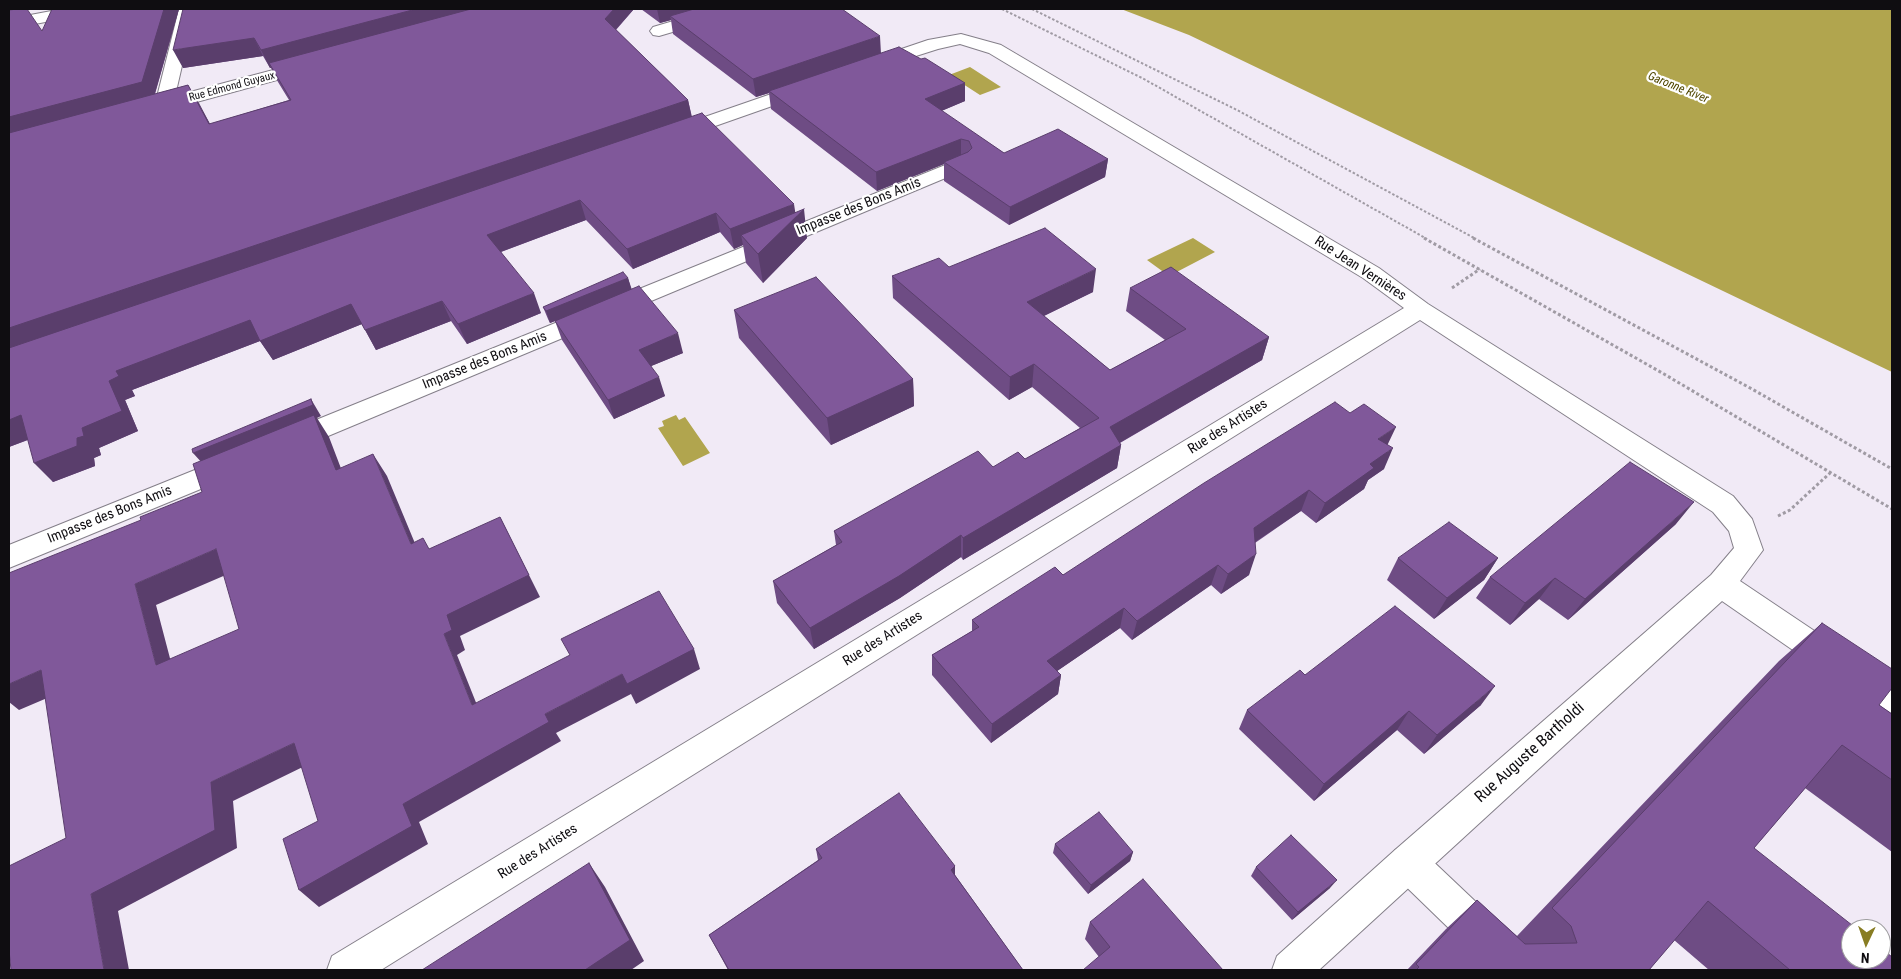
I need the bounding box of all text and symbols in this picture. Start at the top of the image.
street label: Rue Edmond Guyaux [188,69,276,105]
water label: Garonne River [1646,69,1710,107]
street label: Impasse des Bons Amis [794,174,924,240]
street label: Rue Jean Vernières [1311,233,1409,305]
street label: Impasse des Bons Amis [420,328,550,394]
street label: Rue des Artistes [1185,396,1271,458]
street label: Impasse des Bons Amis [45,482,175,548]
street label: Rue des Artistes [840,608,926,670]
street label: Rue Auguste Bartholdi [1471,699,1589,807]
street label: Rue des Artistes [495,821,581,883]
north arrow [1841,919,1891,969]
text: N [1861,950,1870,966]

